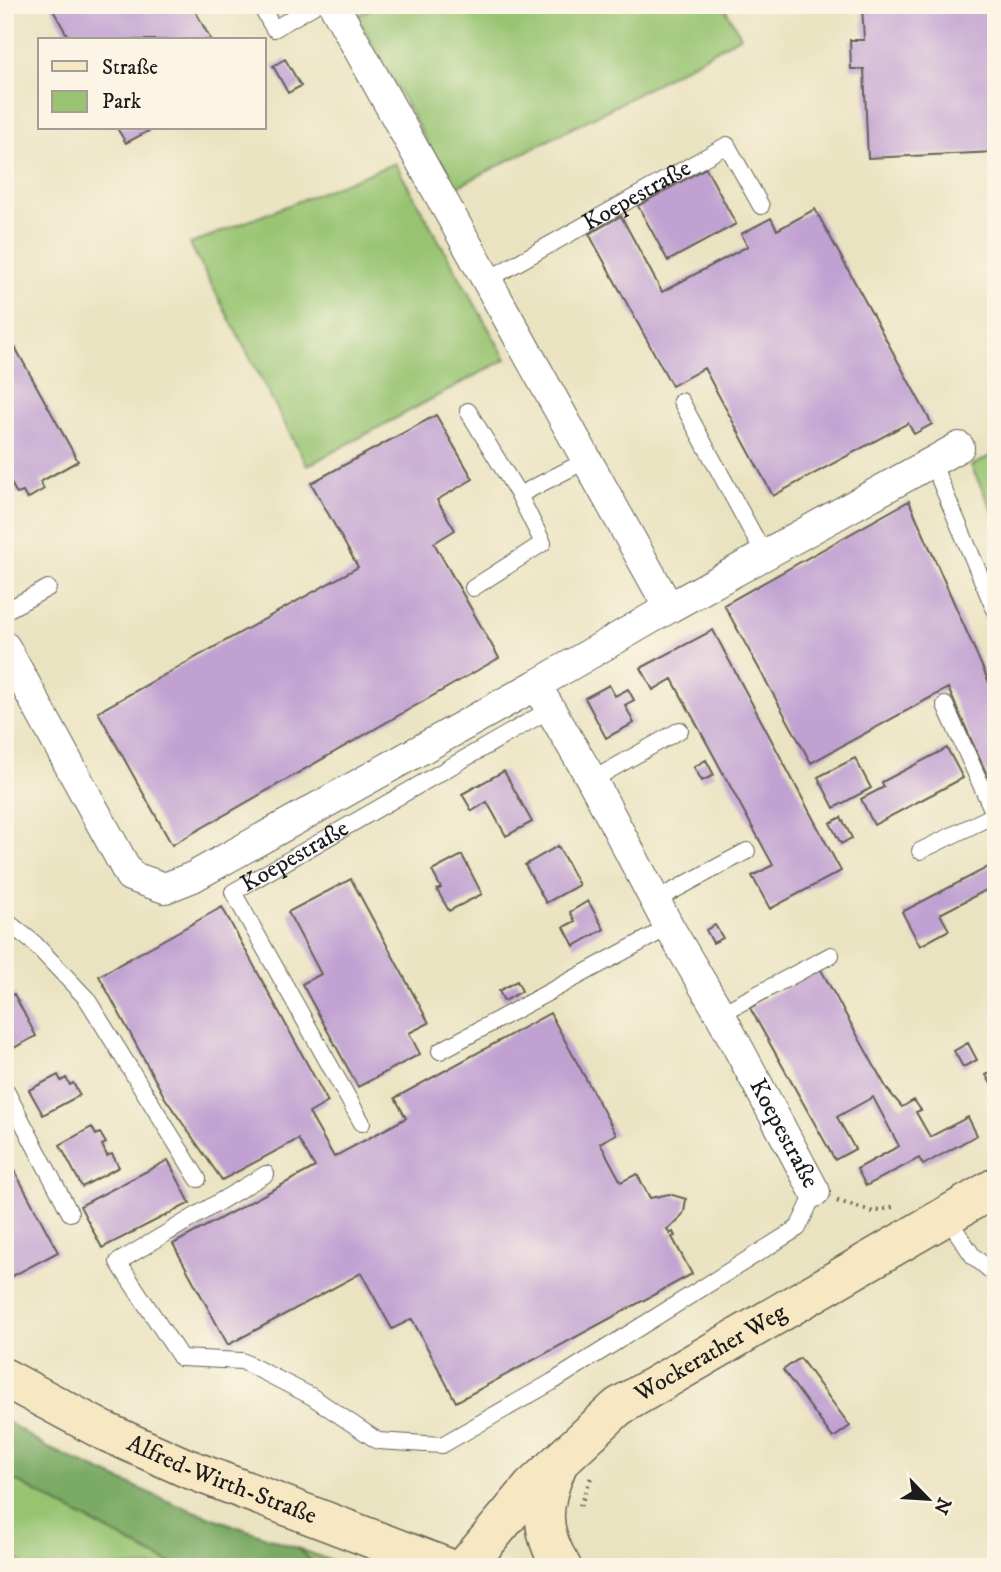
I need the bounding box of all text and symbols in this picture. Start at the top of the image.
legend [38,38,266,130]
text: Straße [102,55,158,81]
text: Park [102,89,142,115]
street label: Koepestraße [577,153,696,238]
street label: Koepestraße [236,813,354,899]
street label: Koepestraße [742,1074,825,1193]
street label: Wockerather Weg [629,1297,792,1409]
street label: Alfred-Wirth-Straße [122,1428,321,1531]
north arrow [892,1464,962,1534]
text: N [928,1494,956,1518]

